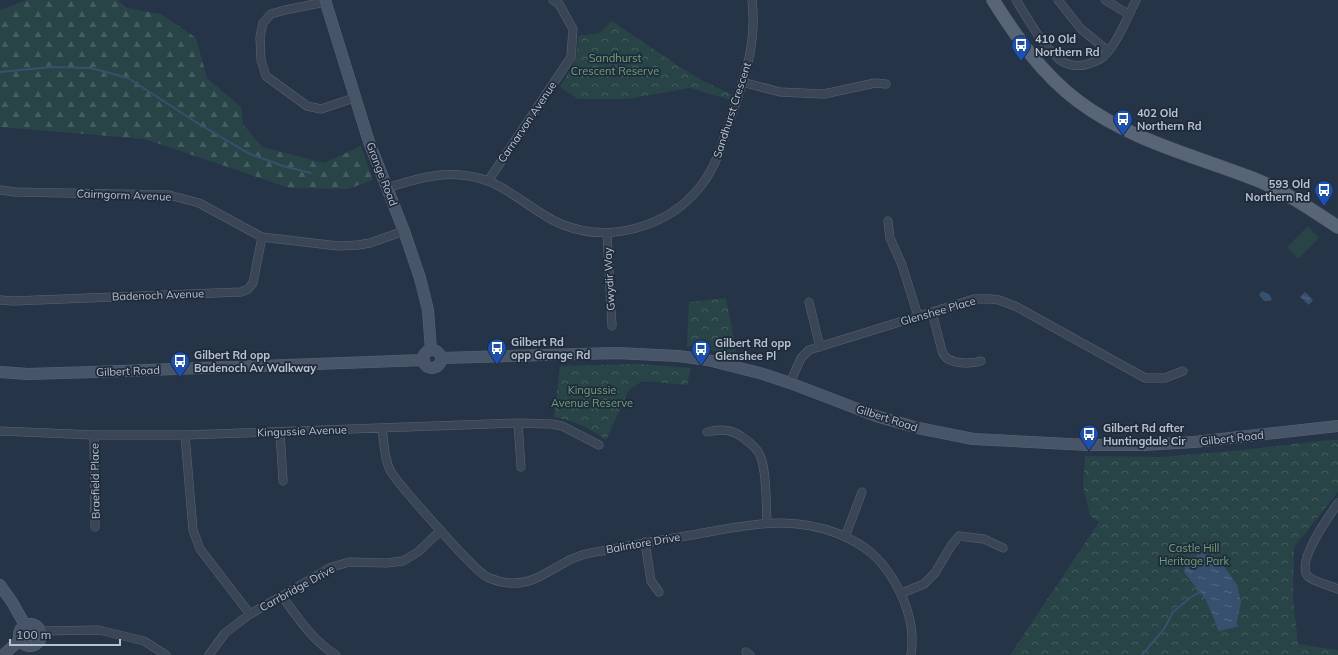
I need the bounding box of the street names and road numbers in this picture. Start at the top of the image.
street label: Sandhurst Crescent [710,60,754,160]
street label: Carnarvon Avenue [495,79,559,165]
street label: Grange Road [363,140,401,208]
street label: Cairngorm Avenue [76,186,172,204]
street label: Gwydir Way [600,247,618,311]
street label: Badenoch Avenue [112,286,204,304]
street label: Glenshee Place [899,294,977,328]
street label: Gilbert Road [96,363,160,379]
street label: Gilbert Road [854,401,920,435]
street label: Kingussie Avenue [257,422,347,440]
street label: Gilbert Road [1200,428,1264,448]
street label: Braefield Place [87,443,103,519]
street label: Balintore Drive [605,530,681,556]
street label: Carrbridge Drive [257,562,337,614]

